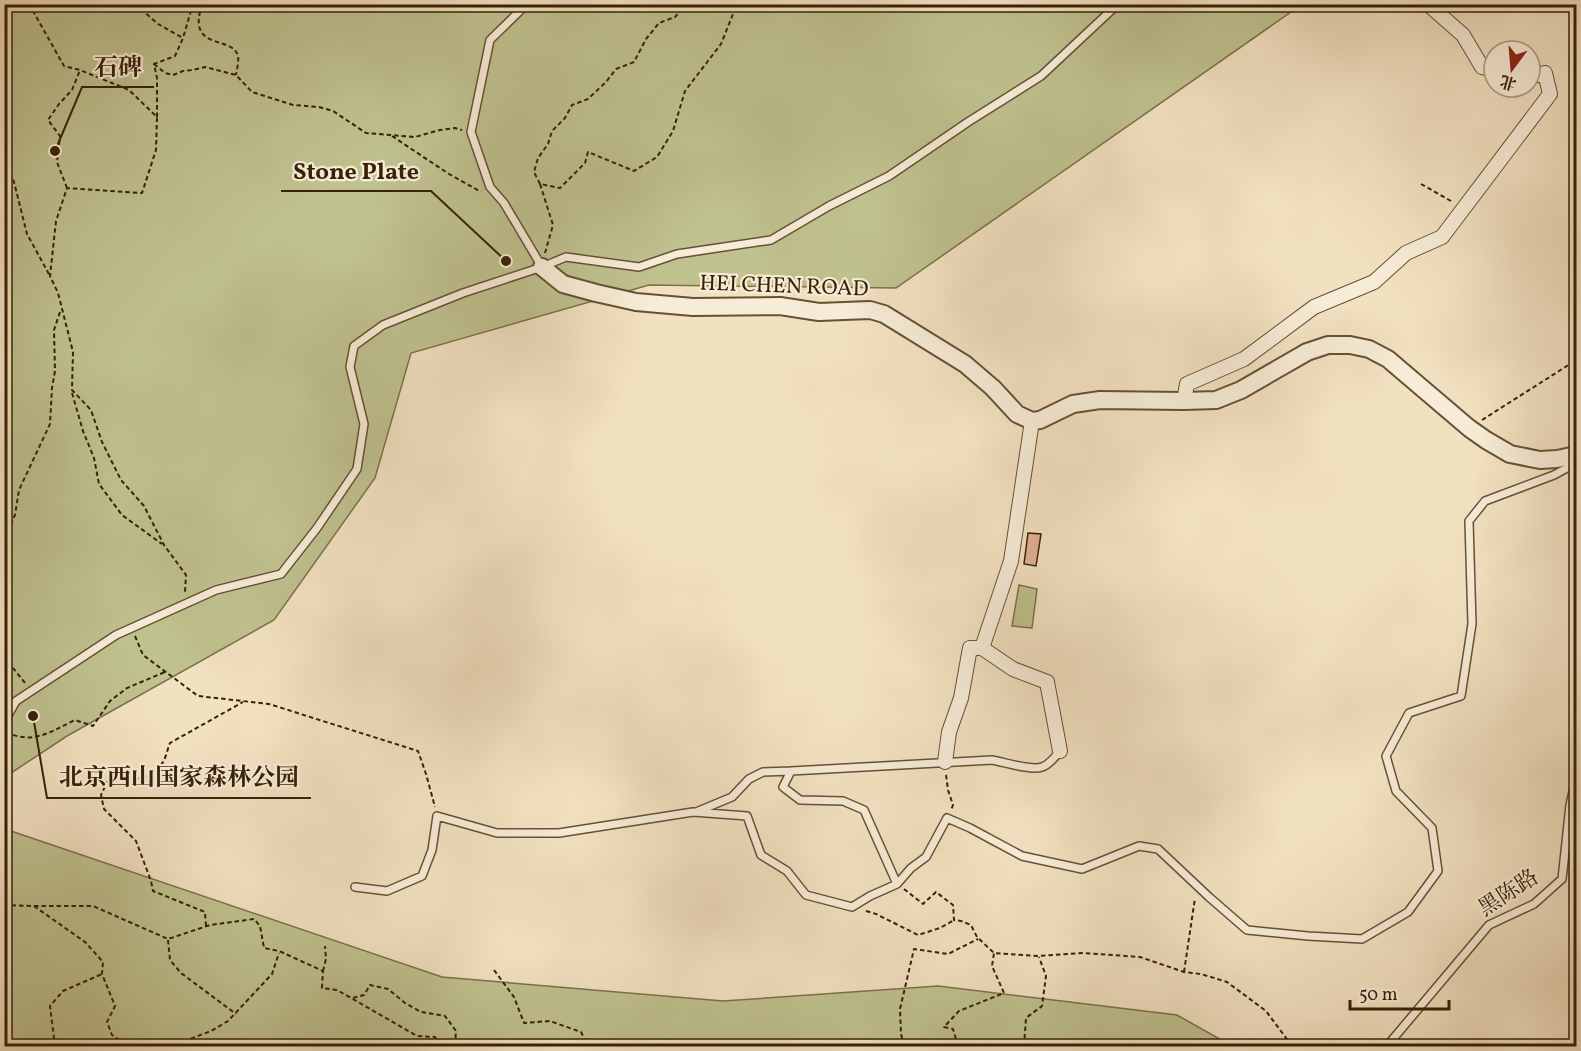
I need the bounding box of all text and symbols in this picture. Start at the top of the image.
north arrow [1482,39,1542,99]
callout: 石碑 [82,45,154,87]
text: 石碑 [94,52,142,86]
text: 北 [1498,69,1519,94]
callout: Stone Plate [281,149,431,191]
text: Stone Plate [293,156,419,190]
street label: HEI CHEN ROAD [699,269,869,305]
callout: 北京西山国家森林公园 [47,756,311,798]
text: 北京西山国家森林公园 [59,762,299,796]
street label: 黑陈路 [1473,863,1545,925]
scale bar [1350,973,1449,1011]
text: 50 m [1359,983,1398,1008]

